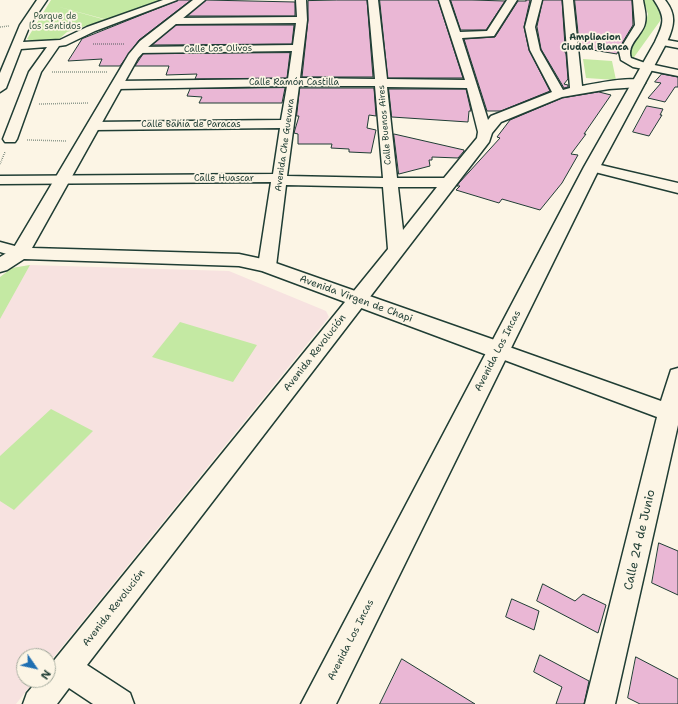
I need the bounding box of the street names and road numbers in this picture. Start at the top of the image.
street label: Calle Los Olivos [184,43,252,55]
street label: Calle Ramón Castilla [249,78,339,88]
street label: Calle Buenos Aires [376,85,394,165]
street label: Avenida Che Guevara [273,98,297,192]
street label: Calle Bahía de Paracas [141,120,241,130]
street label: Calle Huascar [194,174,254,184]
street label: Avenida Virgen de Chapi [298,273,414,325]
street label: Avenida Los Incas [472,308,524,394]
street label: Avenida Revolución [281,312,349,394]
street label: Calle 24 de Junio [621,488,659,592]
street label: Avenida Revolución [80,567,148,649]
street label: Avenida Los Incas [325,597,377,683]

